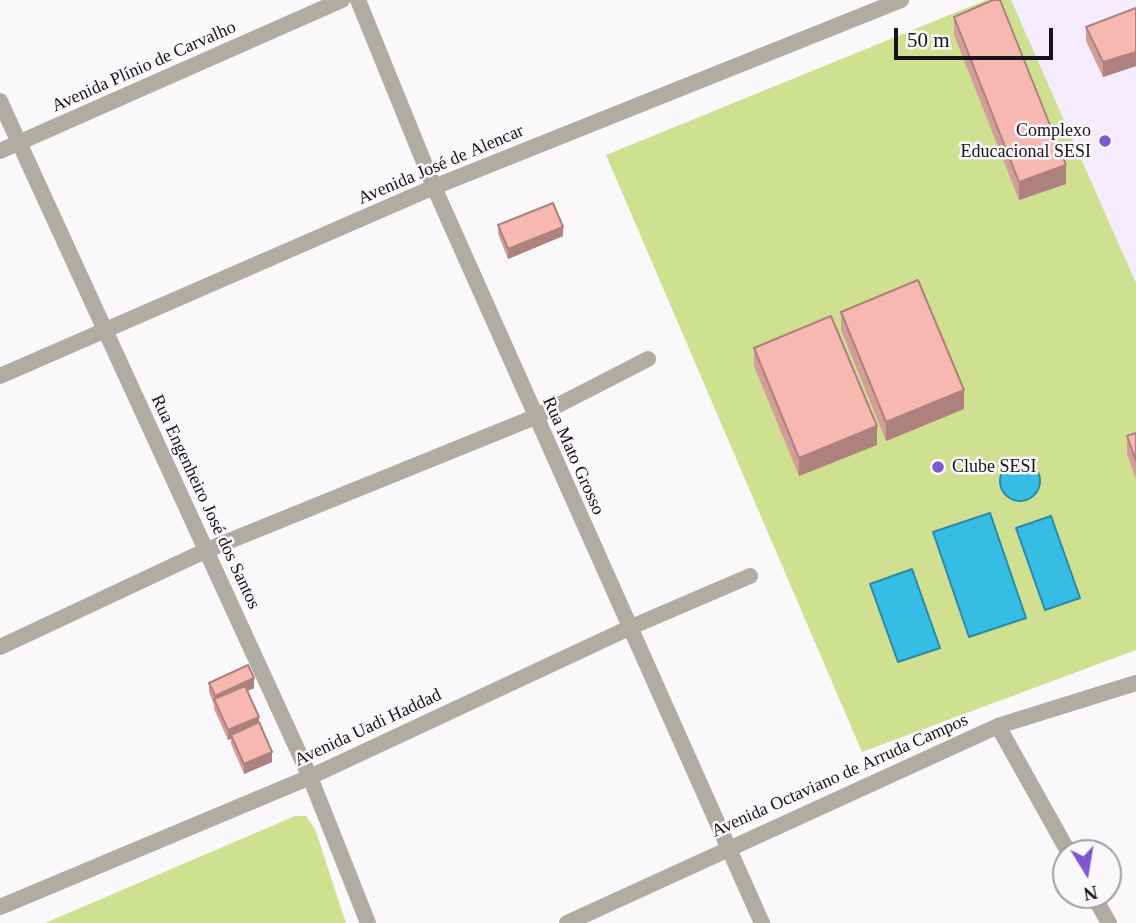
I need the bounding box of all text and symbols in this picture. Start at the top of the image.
scale bar [898,14,1057,58]
street label: Avenida Plínio de Carvalho [49,17,239,117]
text: 50 m [907,28,950,52]
street label: Avenida José de Alencar [355,120,527,210]
place label: Complexo Educacional SESI [961,120,1091,162]
marker: Complexo Educacional SESI [1097,133,1113,149]
street label: Rua Engenheiro José dos Santos [146,391,264,613]
street label: Rua Mato Grosso [537,394,609,518]
place label: Clube SESI [952,456,1037,478]
marker: Clube SESI [930,459,946,475]
street label: Avenida Uadi Haddad [291,684,445,772]
street label: Avenida Octaviano de Arruda Campos [708,709,972,843]
north arrow [1052,839,1122,909]
text: N [1082,882,1099,905]

